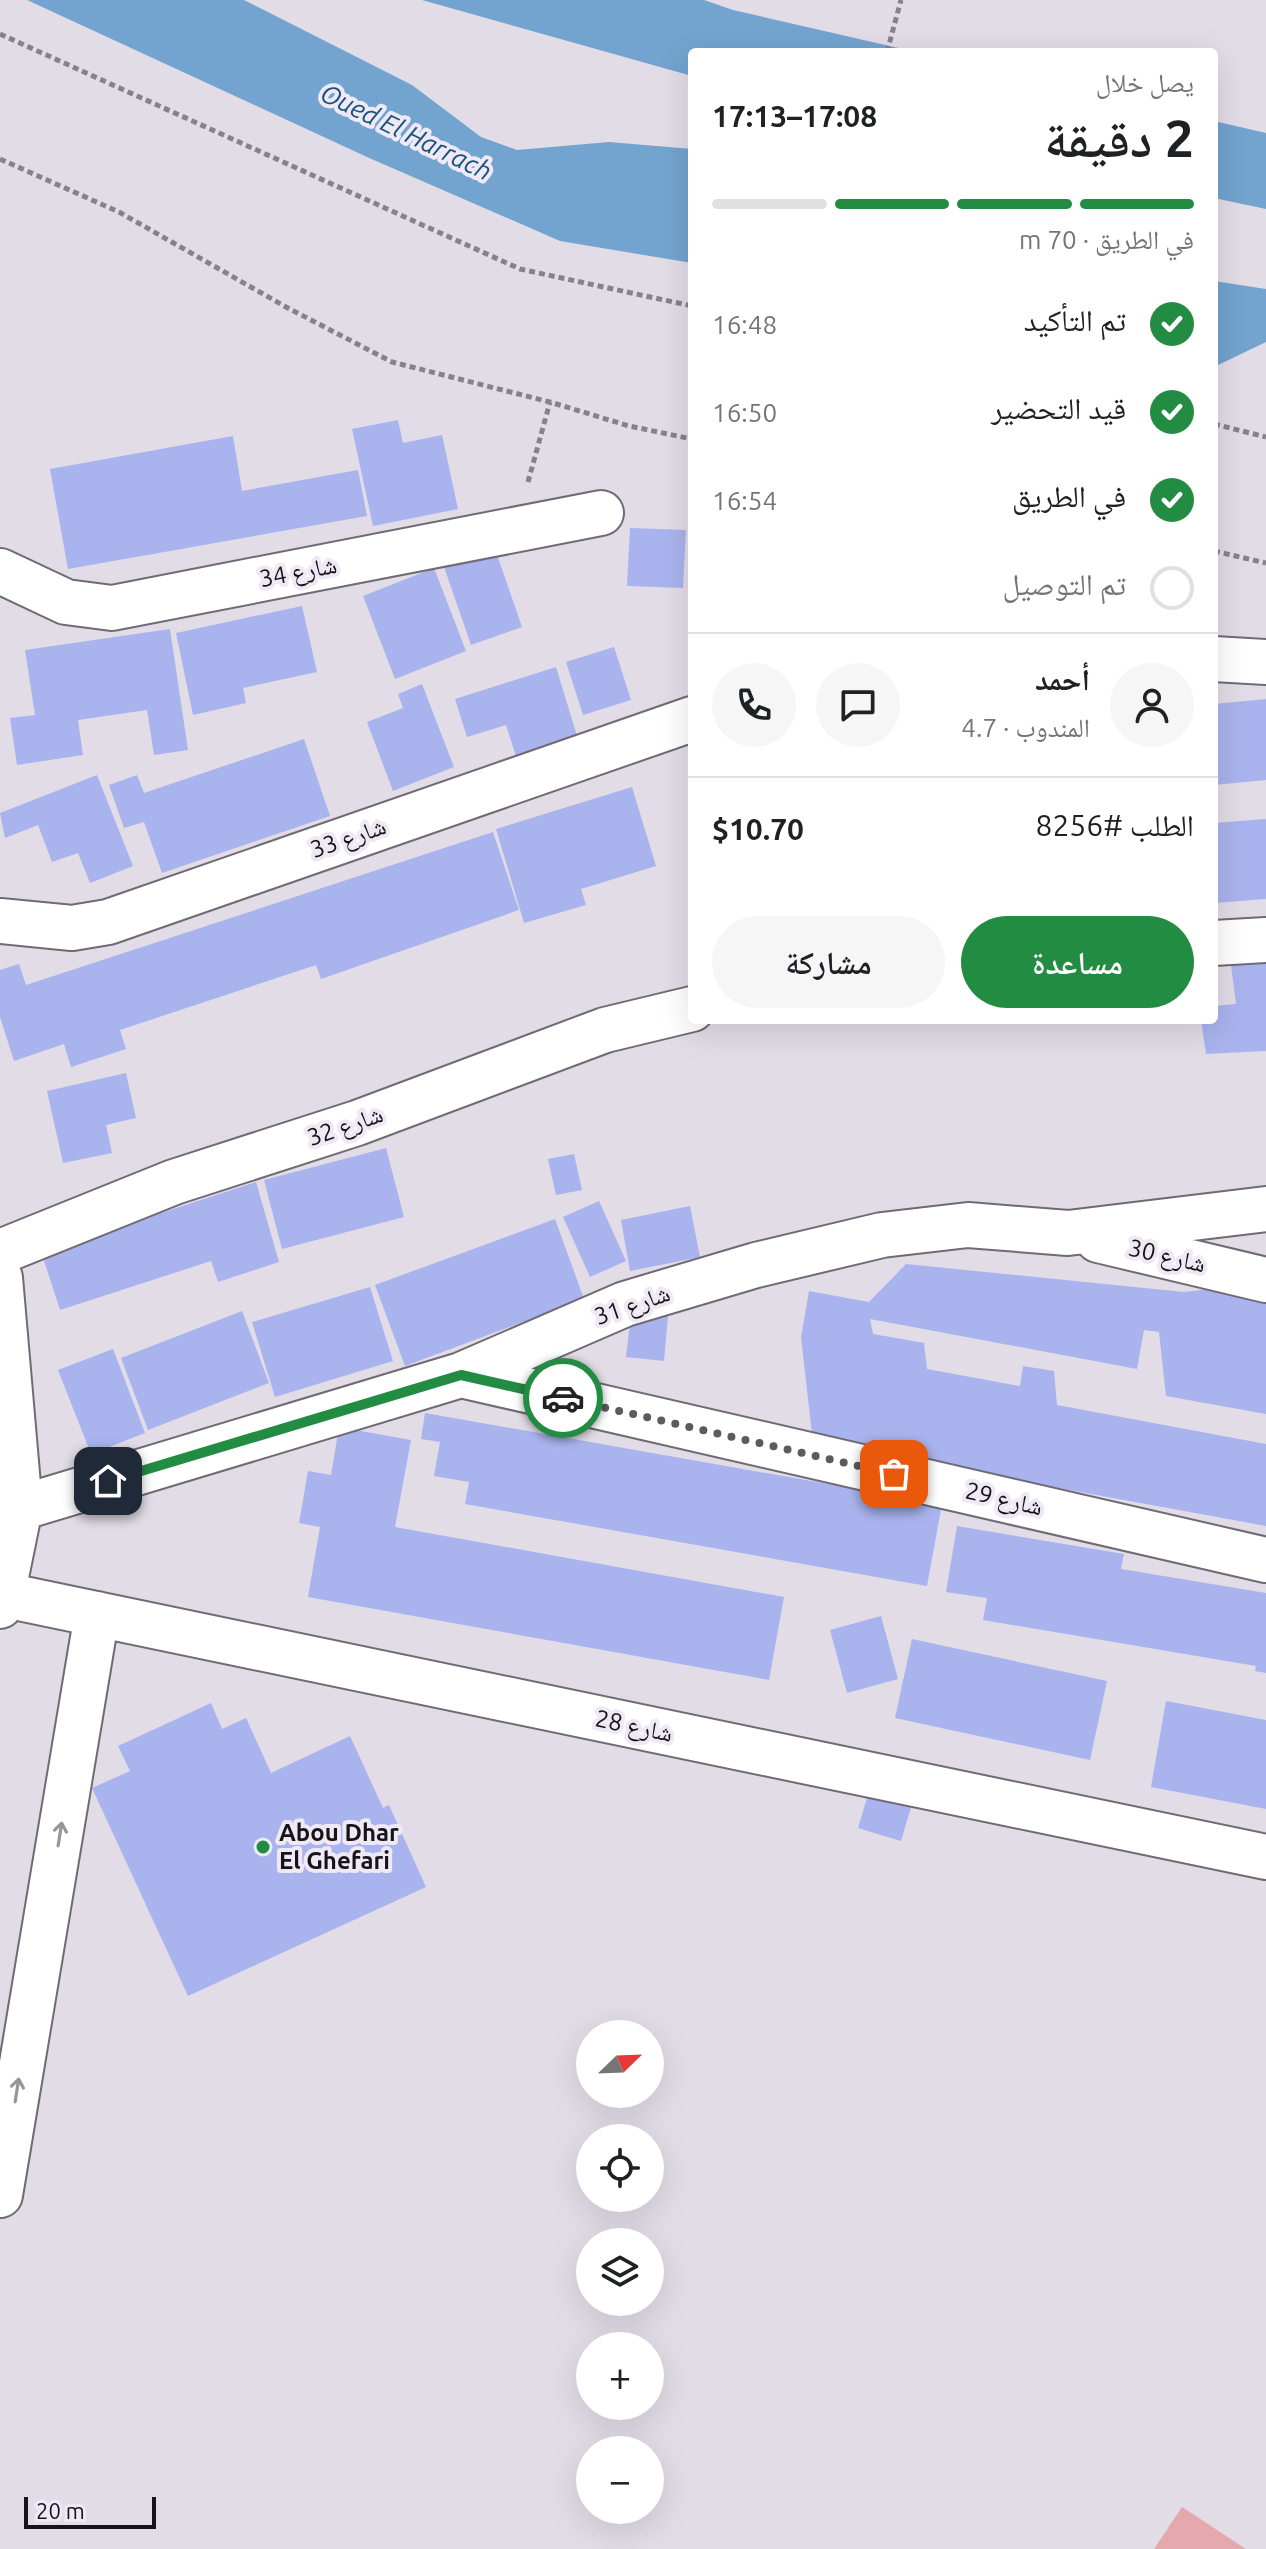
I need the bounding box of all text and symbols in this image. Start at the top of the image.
text: يصل خلال [1096,68,1194,97]
water label: Oued El Harrach [316,78,496,185]
text: 17:08–17:13 [712,99,877,133]
text: 2 دقيقة [1044,109,1194,167]
text: في الطريق · 70 m [1019,225,1194,254]
icon: check [1150,302,1194,346]
text: تم التأكيد [1024,303,1126,337]
text: 16:48 [712,310,777,339]
icon: check [1150,390,1194,434]
text: قيد التحضير [991,391,1126,425]
text: 16:50 [712,398,777,427]
icon: check [1150,478,1194,522]
text: في الطريق [1012,479,1126,513]
text: 16:54 [712,486,777,515]
street label: شارع 34 [257,551,339,594]
text: تم التوصيل [1003,567,1126,601]
text: أحمد [1035,662,1090,696]
button: phone [712,663,796,747]
button: chat [816,663,900,747]
button: person [1110,663,1194,747]
text: المندوب · 4.7 [961,713,1090,742]
text: الطلب #8256 [1035,808,1194,842]
street label: شارع 33 [306,812,390,865]
text: $10.70 [712,812,804,846]
button: مشاركة [712,916,945,1008]
button: مساعدة [961,916,1194,1008]
street label: شارع 32 [303,1100,387,1153]
street label: شارع 30 [1126,1234,1208,1279]
street label: شارع 31 [590,1279,674,1332]
courier [523,1358,603,1438]
icon: car [541,1376,585,1420]
pin [860,1440,928,1508]
pin [74,1447,142,1515]
icon: bag [872,1452,916,1496]
icon: home [86,1459,130,1503]
street label: شارع 29 [963,1477,1045,1522]
street label: شارع 28 [593,1704,675,1749]
place label: Abou Dhar El Ghefari [279,1819,399,1874]
one-way arrow [54,1822,69,1847]
marker: Abou Dhar El Ghefari [254,1838,272,1856]
north arrow [576,2020,664,2108]
map controls [576,2020,664,2524]
one-way arrow [11,2078,26,2103]
button: locate [576,2124,664,2212]
button: layers [576,2228,664,2316]
button: + [576,2332,664,2420]
button: − [576,2436,664,2524]
scale bar [24,2493,156,2529]
text: 20 m [36,2498,85,2523]

